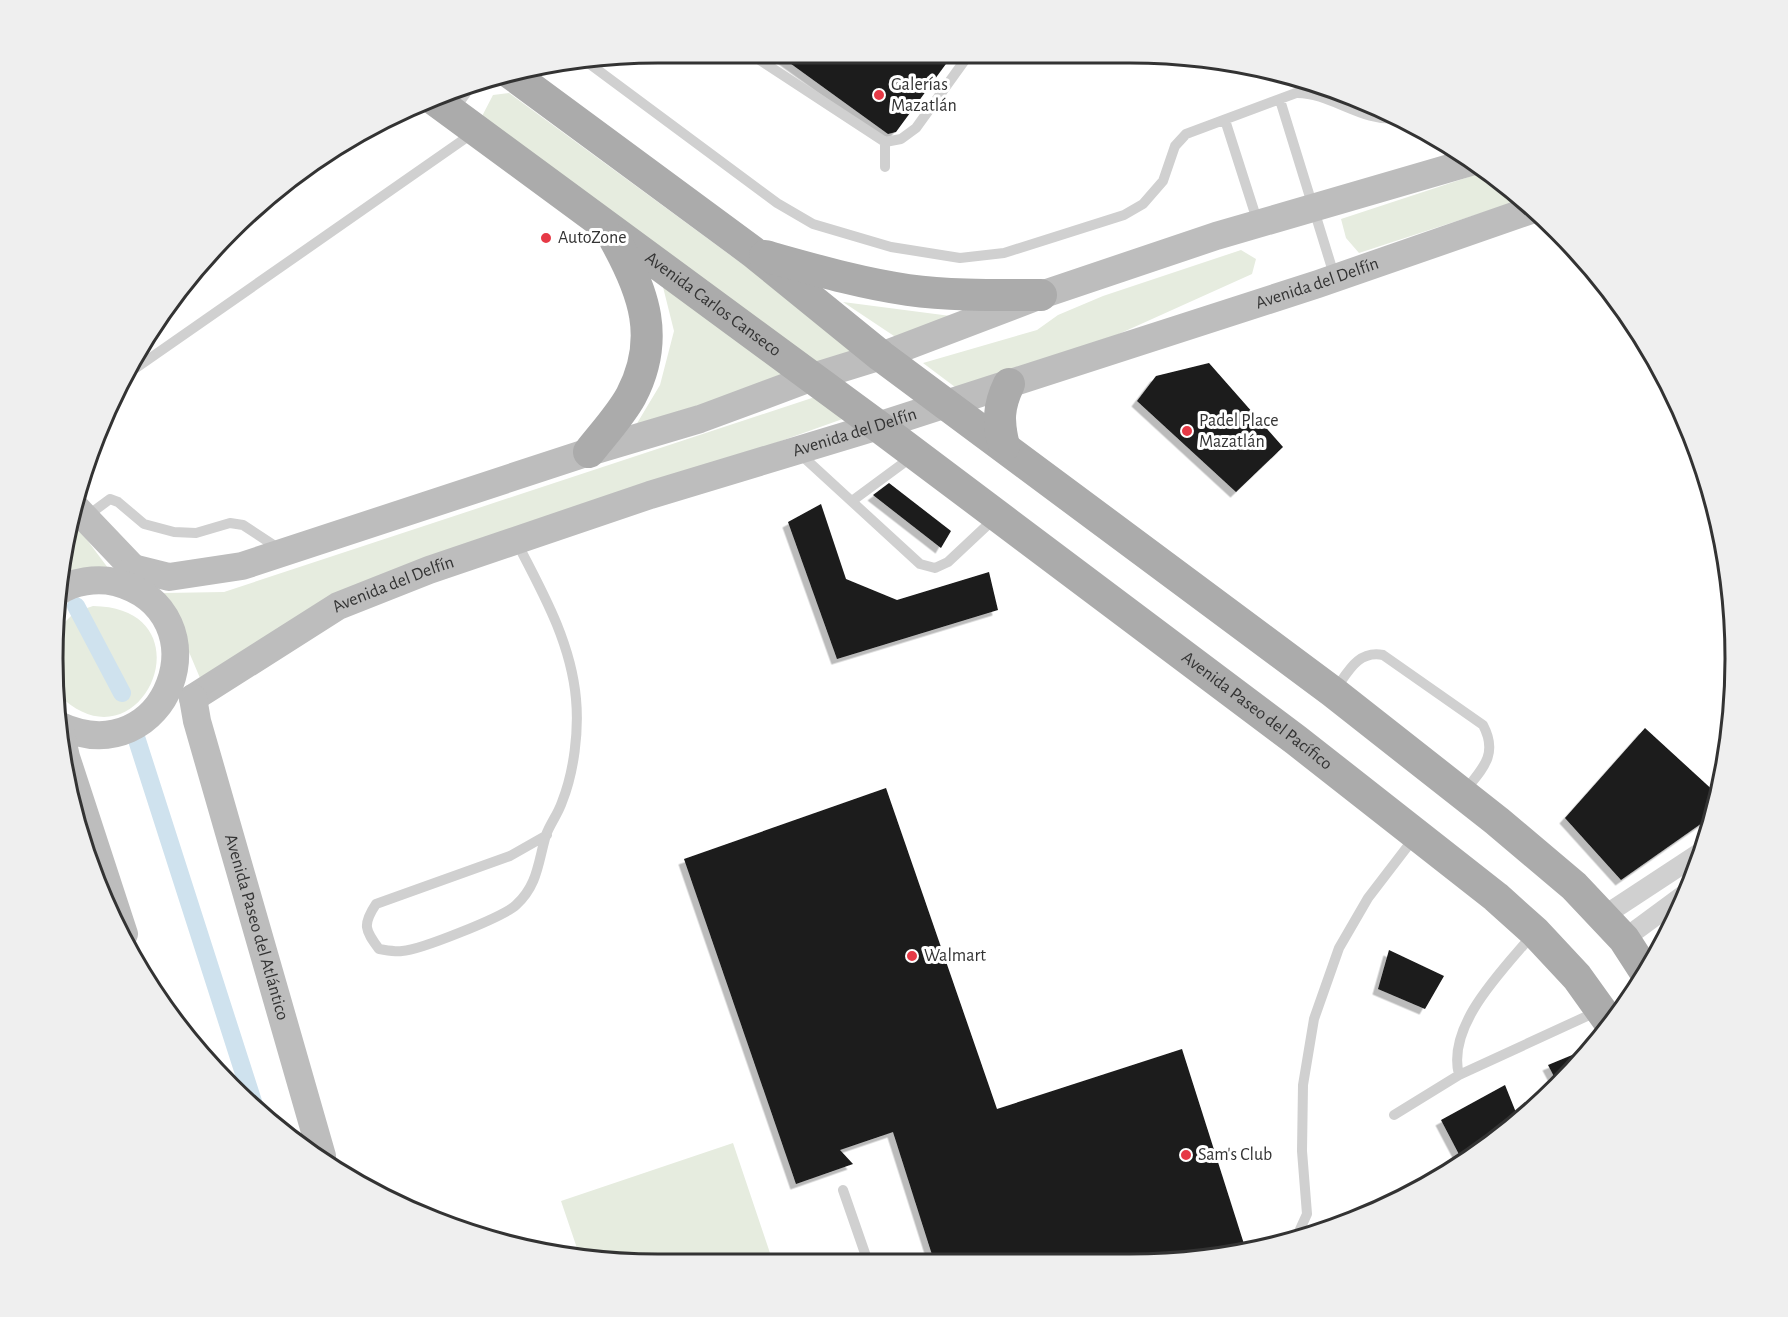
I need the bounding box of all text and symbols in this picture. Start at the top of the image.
place label: Galerías Mazatlán [891,76,957,115]
marker: Galerías Mazatlán [872,88,886,102]
place label: AutoZone [558,229,627,247]
marker: AutoZone [539,231,553,245]
street label: Avenida Carlos Canseco [642,249,784,360]
street label: Avenida del Delfín [1254,255,1381,312]
street label: Avenida del Delfín [791,405,919,460]
place label: Padel Place Mazatlán [1199,412,1279,451]
marker: Padel Place Mazatlán [1180,424,1194,438]
street label: Avenida del Delfín [329,553,456,616]
street label: Avenida Paseo del Pacífico [1178,648,1335,774]
street label: Avenida Paseo del Atlántico [221,832,292,1023]
place label: Walmart [924,947,986,965]
marker: Walmart [905,949,919,963]
place label: Sam's Club [1198,1146,1272,1164]
marker: Sam's Club [1179,1148,1193,1162]

